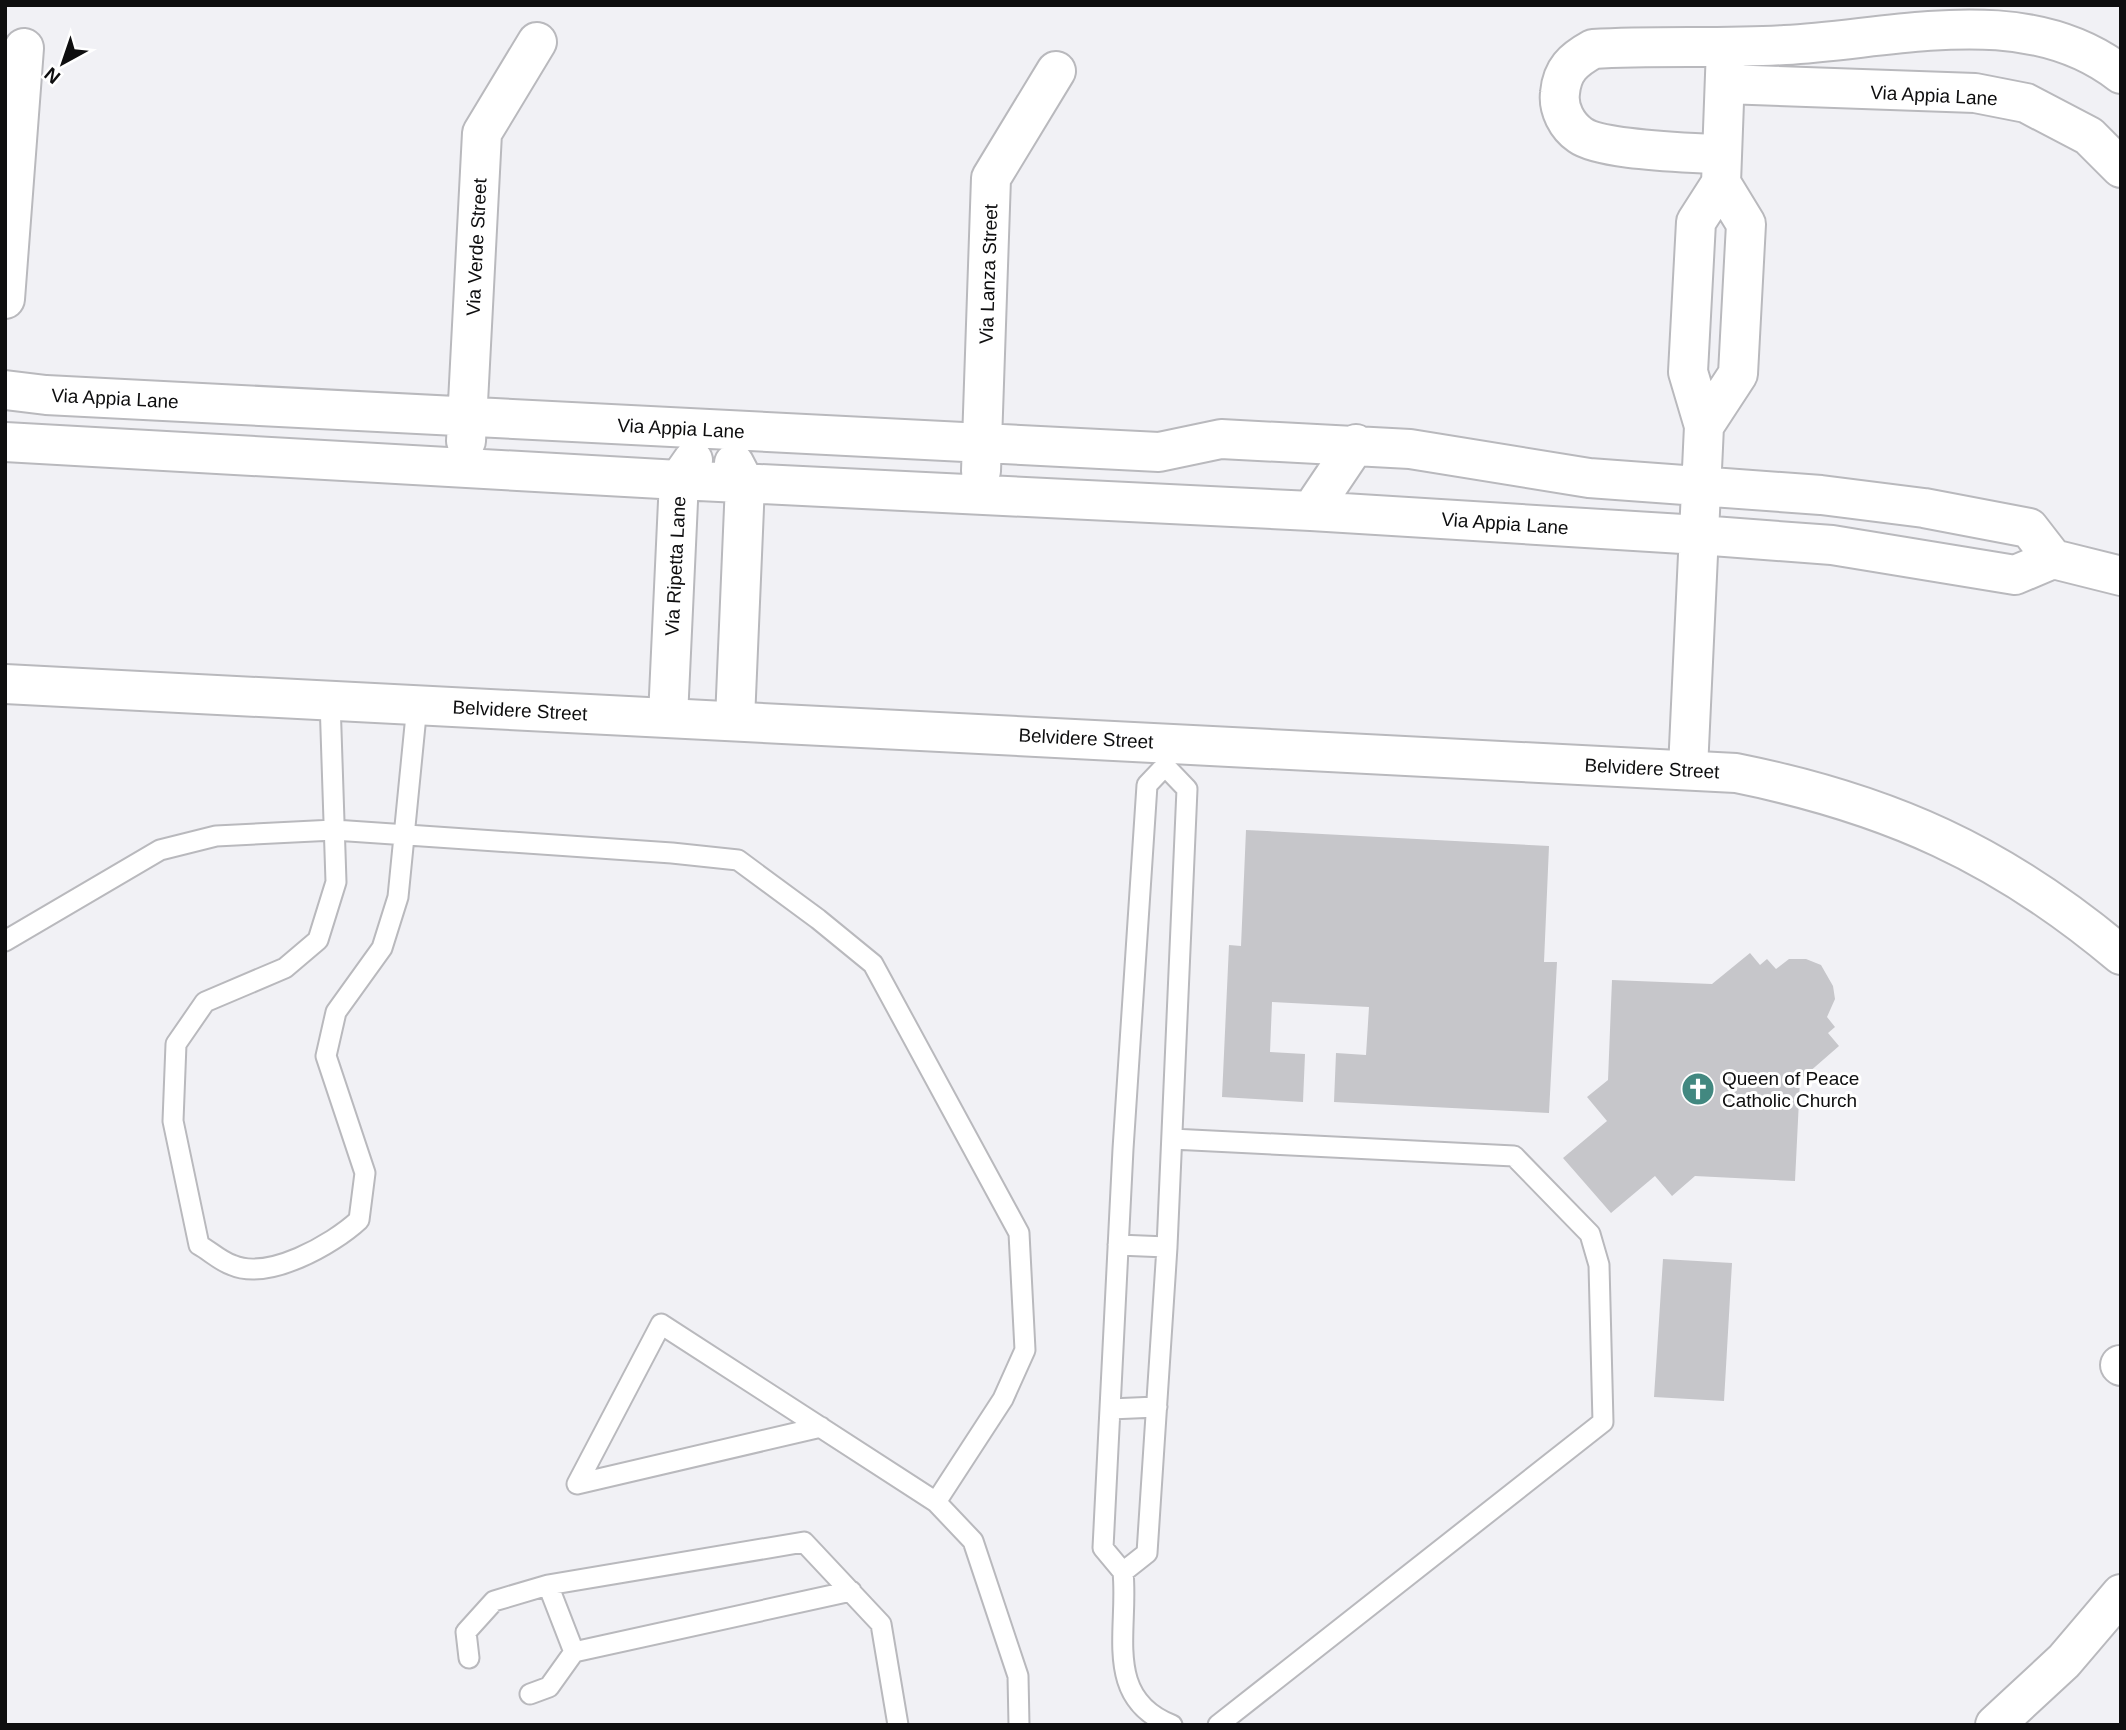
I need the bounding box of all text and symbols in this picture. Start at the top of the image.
north arrow [28,28,98,98]
text: N [40,63,64,88]
street label: Via Appia Lane [1870,82,1998,109]
street label: Via Verde Street [462,177,491,316]
street label: Via Lanza Street [976,203,1001,344]
street label: Via Appia Lane [51,385,179,412]
street label: Via Appia Lane [617,415,745,442]
street label: Via Ripetta Lane [661,495,690,637]
street label: Via Appia Lane [1441,509,1569,538]
street label: Belvidere Street [452,696,589,725]
street label: Belvidere Street [1018,724,1155,753]
street label: Belvidere Street [1584,754,1721,783]
place label: Queen of Peace Catholic Church [1722,1068,1859,1111]
church icon: Queen of Peace Catholic Church [1679,1070,1717,1108]

